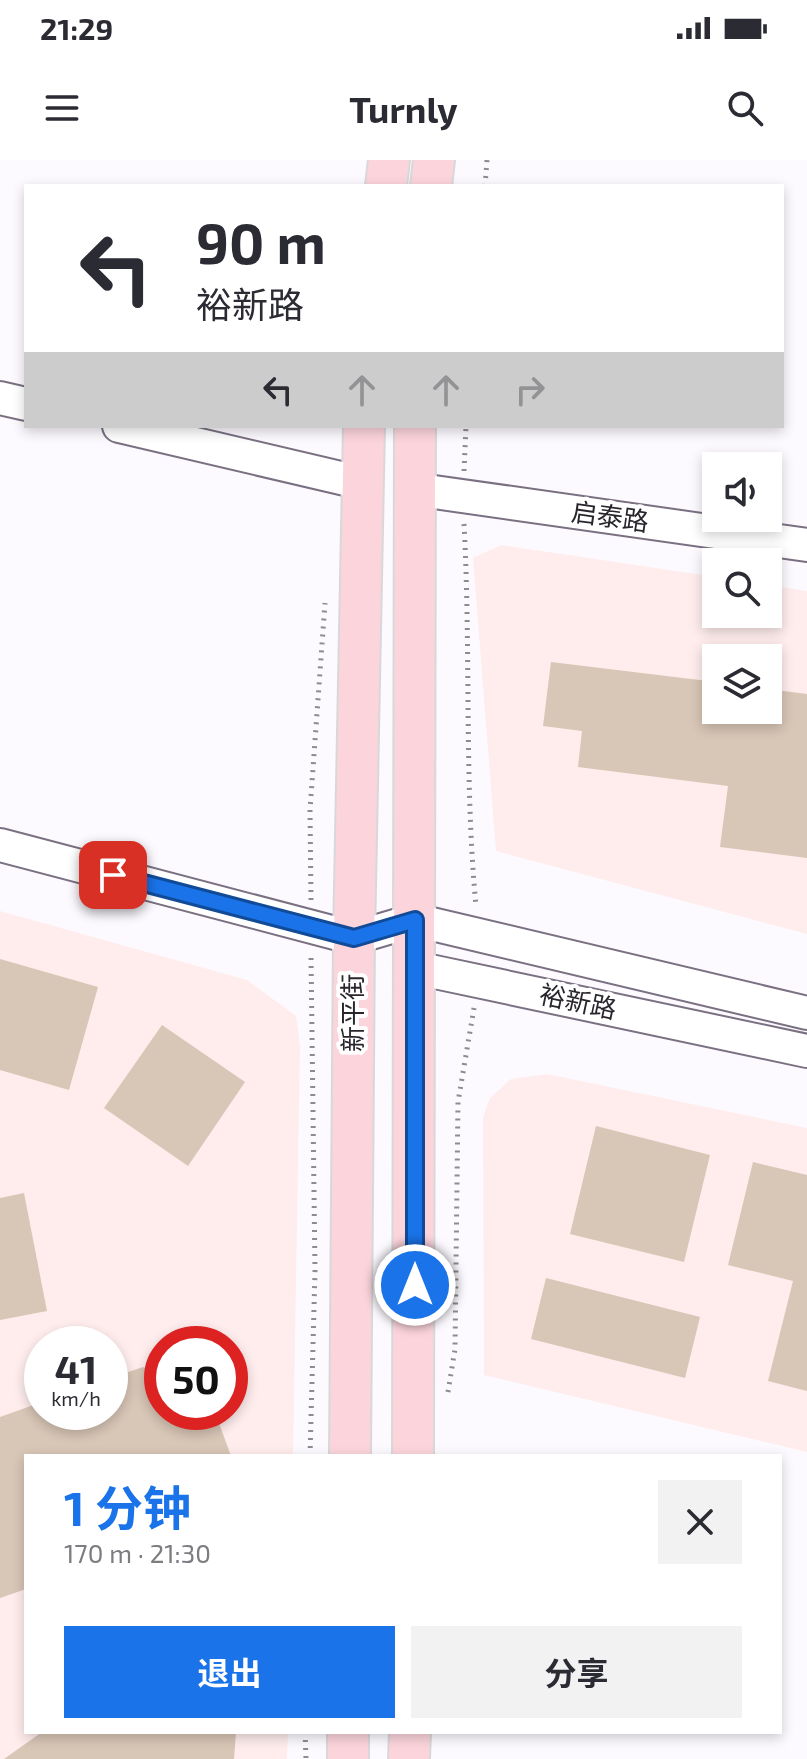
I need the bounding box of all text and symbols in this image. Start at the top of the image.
text: 21:29 [40,10,113,46]
icon: menu [40,86,84,130]
icon: search [723,86,767,130]
text: Turnly [349,87,458,130]
text: 90 m [196,208,326,275]
icon: left [64,216,168,320]
text: 裕新路 [196,282,304,325]
icon: left [256,368,300,412]
icon: ahead [340,368,384,412]
icon: ahead [424,368,468,412]
icon: right [508,368,552,412]
map controls [702,452,782,724]
button: sound [702,452,782,532]
street label: 启泰路 [569,495,651,536]
button: search [702,548,782,628]
button: layers [702,644,782,724]
pin [79,841,147,909]
icon: arrive [91,853,135,897]
street label: 新平街 [336,974,367,1052]
street label: 裕新路 [537,977,620,1024]
position arrow [373,1243,457,1327]
speed limit sign: 50 [144,1326,248,1430]
text: 41 [55,1344,97,1392]
text: km/h [51,1386,101,1410]
text: 1 分钟 [64,1478,191,1536]
button: close [658,1480,742,1564]
text: 170 m · 21:30 [64,1537,211,1568]
button: 退出 [64,1626,395,1718]
button: 分享 [411,1626,742,1718]

